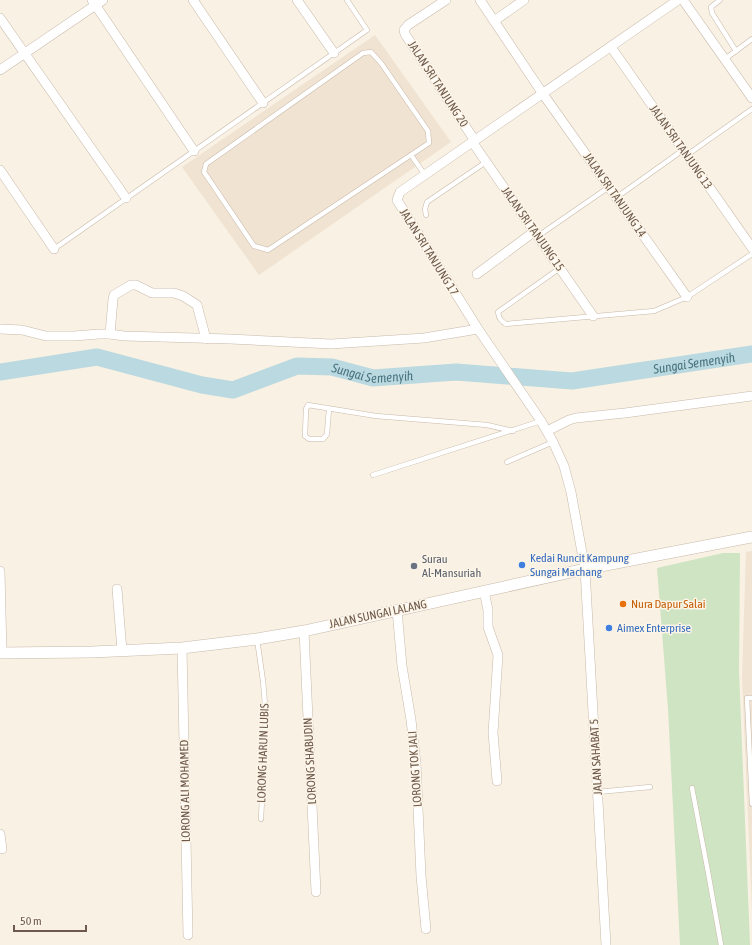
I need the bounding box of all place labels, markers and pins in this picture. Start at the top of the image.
place label: Kedai Runcit Kampung Sungai Machang [530,551,630,579]
place label: Surau Al-Mansuriah [422,552,481,580]
marker: Kedai Runcit Kampung Sungai Machang [517,560,527,570]
marker: Surau Al-Mansuriah [409,561,419,571]
place label: Nura Dapur Salai [631,597,706,611]
marker: Nura Dapur Salai [618,599,628,609]
place label: Aimex Enterprise [617,621,691,635]
marker: Aimex Enterprise [604,623,614,633]

